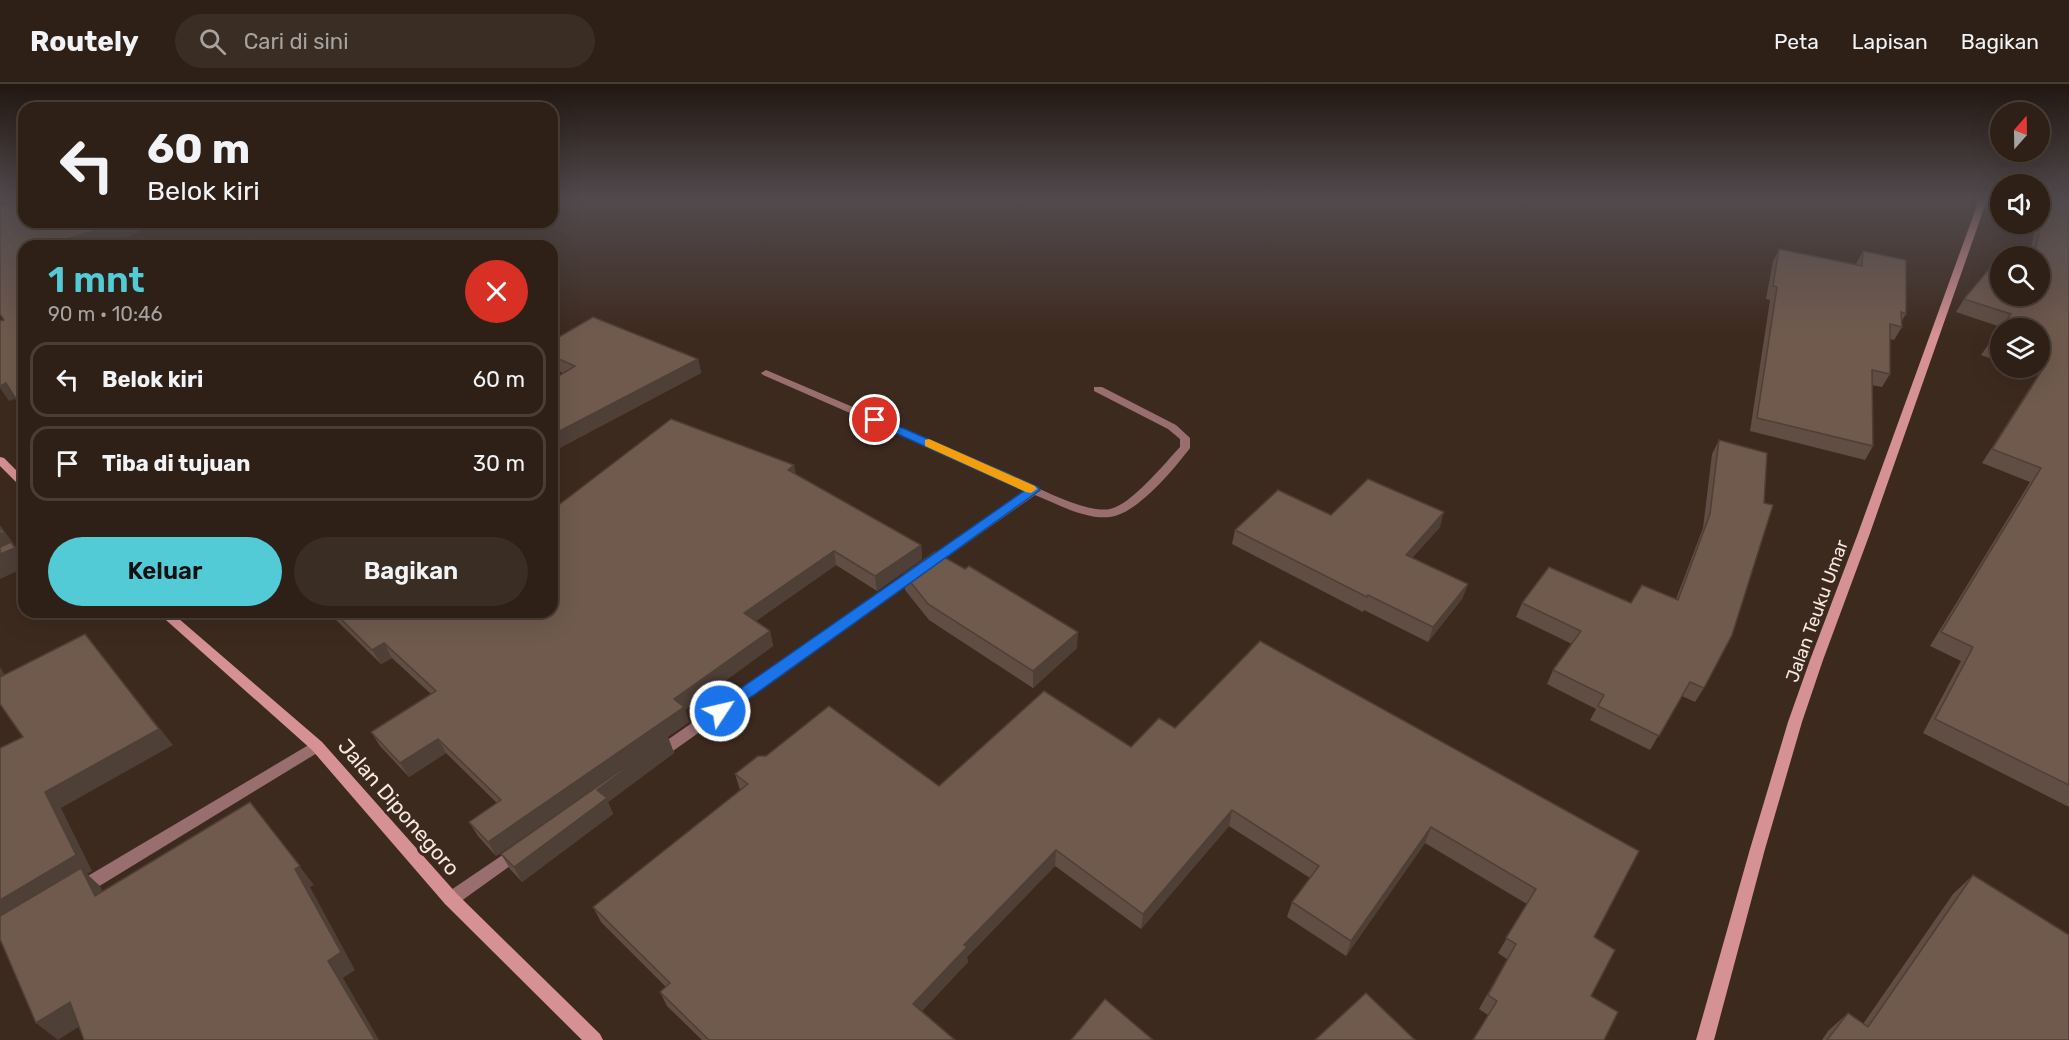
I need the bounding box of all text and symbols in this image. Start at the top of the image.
search box [175,14,595,68]
text: Routely [30,25,139,58]
icon: search [196,25,229,58]
text: Cari di sini [244,28,349,55]
text: Peta [1774,29,1819,54]
text: Lapisan [1852,29,1928,54]
text: Bagikan [1961,29,2039,54]
north arrow [1990,102,2050,162]
map controls [1990,102,2050,378]
text: 60 m [147,124,250,174]
icon: left [48,126,126,204]
button: sound [1990,174,2050,234]
text: Belok kiri [147,175,260,207]
button: search [1990,246,2050,306]
text: 1 mnt [48,258,145,301]
button: close [465,260,528,323]
text: 90 m · 10:46 [48,302,163,326]
button: layers [1990,318,2050,378]
icon: left [51,363,84,396]
text: Belok kiri [102,366,203,393]
text: 60 m [473,366,525,393]
pin [849,394,900,445]
icon: arrive [858,403,891,436]
icon: arrive [51,447,84,480]
text: Tiba di tujuan [102,450,250,477]
text: 30 m [473,450,525,477]
button: Keluar [48,537,282,606]
button: Bagikan [294,537,528,606]
street label: Jalan Teuku Umar [1781,537,1853,685]
position arrow [688,679,752,743]
street label: Jalan Diponegoro [333,734,465,880]

